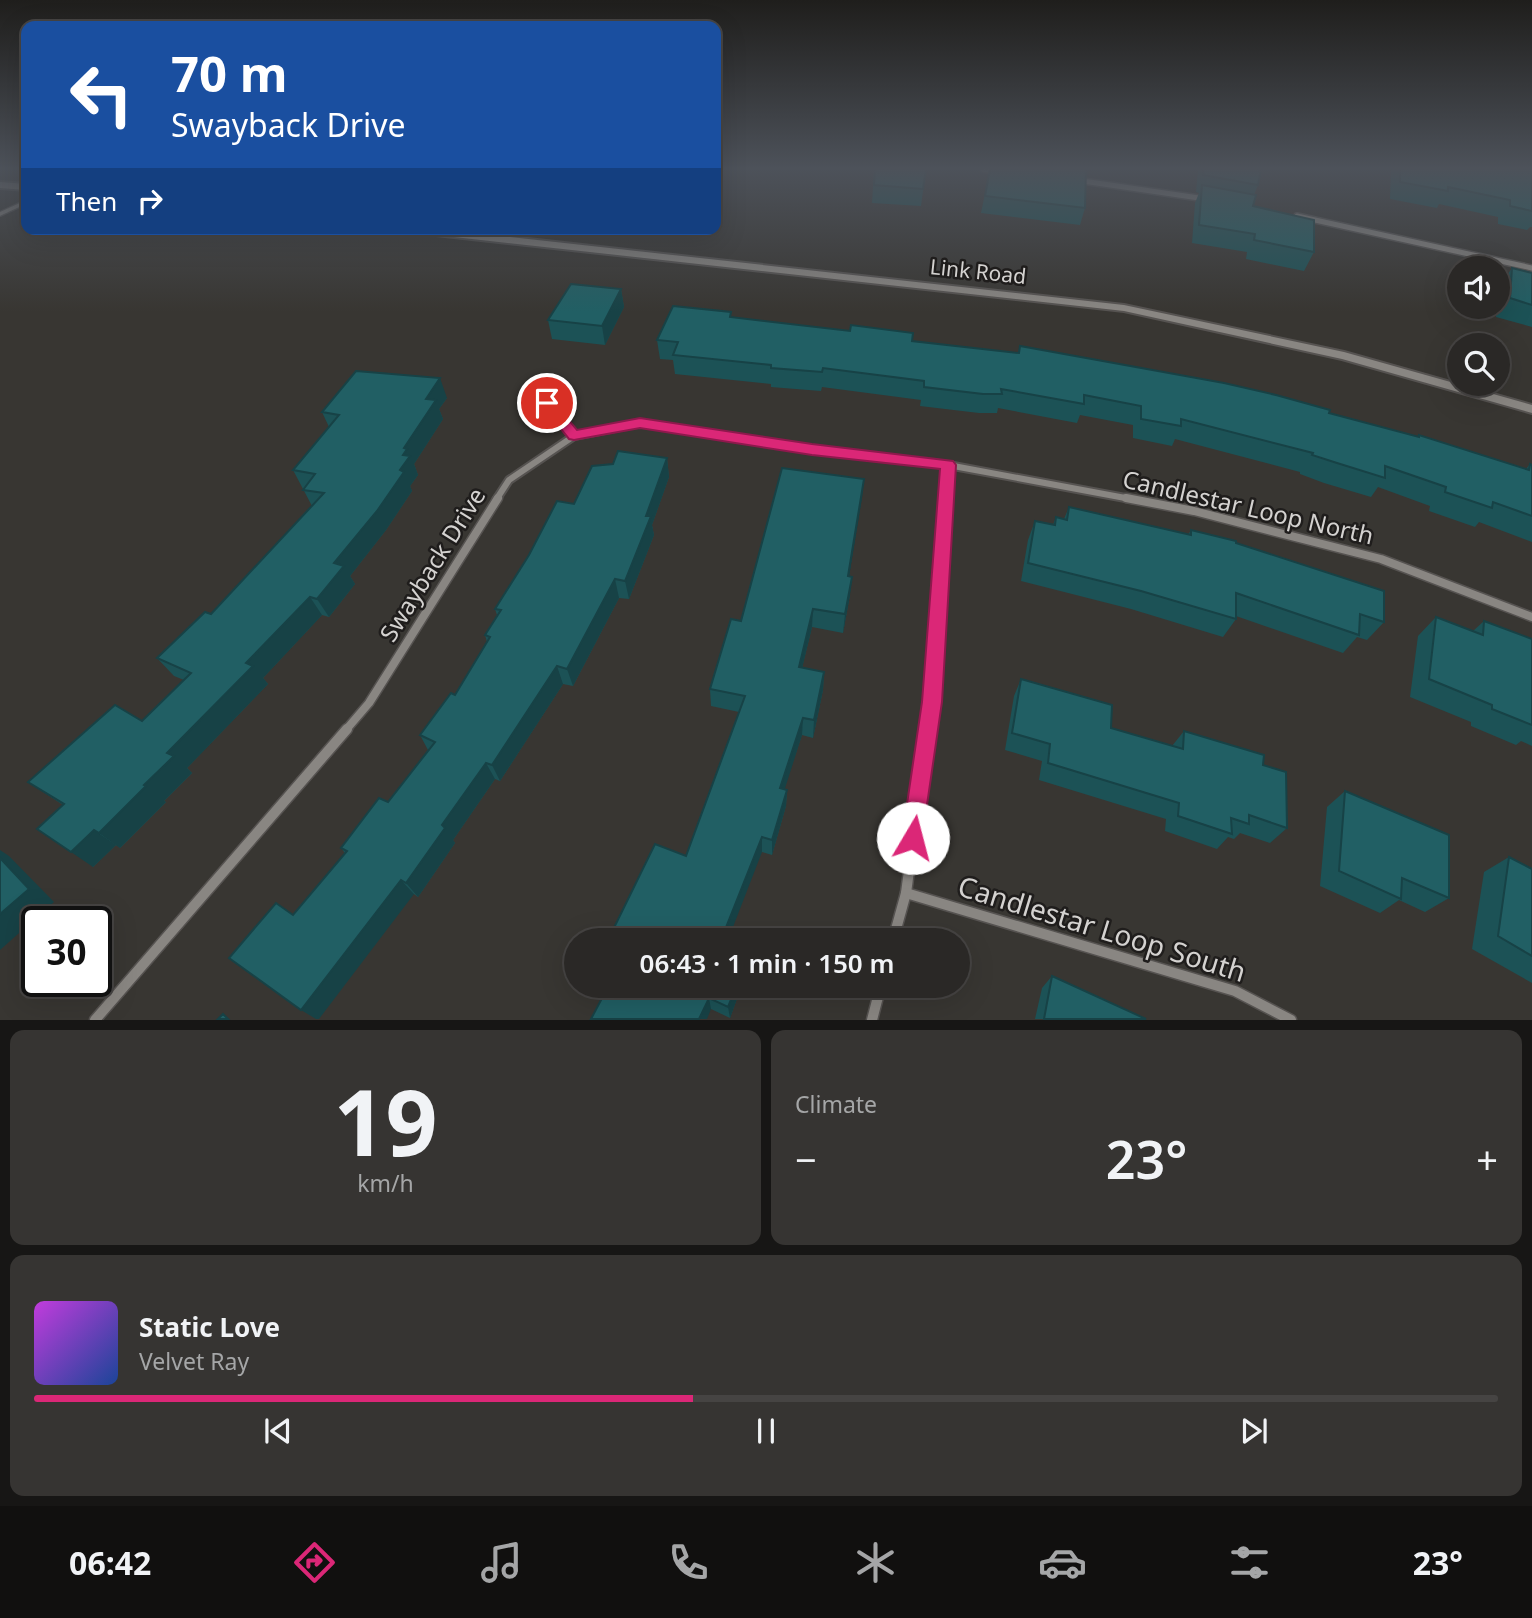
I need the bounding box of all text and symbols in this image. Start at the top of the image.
text: 70 m [171,40,288,106]
icon: left [56,49,147,140]
text: Swayback Drive [171,103,406,146]
icon: right [131,182,169,220]
text: Then [56,183,117,219]
street label: Link Road [929,252,1028,290]
map controls [1447,256,1510,396]
button: sound [1447,256,1510,319]
button: search [1447,333,1510,396]
pin [517,373,577,433]
icon: arrive [528,384,566,422]
street label: Candlestar Loop North [1120,462,1377,551]
street label: Swayback Drive [371,481,492,648]
position arrow [876,801,950,875]
street label: Candlestar Loop South [954,866,1251,990]
speed limit sign: 30 [21,906,112,997]
text: 06:43 · 1 min · 150 m [640,945,894,981]
text: 19 [333,1059,438,1183]
text: Climate [795,1088,877,1120]
text: 23° [1106,1123,1187,1194]
text: − [795,1133,817,1185]
text: + [1476,1133,1498,1185]
text: km/h [357,1167,414,1199]
text: Static Love [139,1309,280,1345]
text: Velvet Ray [139,1345,249,1377]
icon: previous [259,1412,297,1450]
icon: pause [747,1412,785,1450]
icon: next [1235,1412,1273,1450]
icon: directions [290,1538,339,1587]
icon: music [477,1538,526,1587]
icon: phone [664,1538,713,1587]
icon: climate [851,1538,900,1587]
icon: car [1038,1538,1087,1587]
icon: filters [1225,1538,1274,1587]
text: 06:42 [69,1541,151,1584]
text: 23° [1413,1541,1463,1584]

